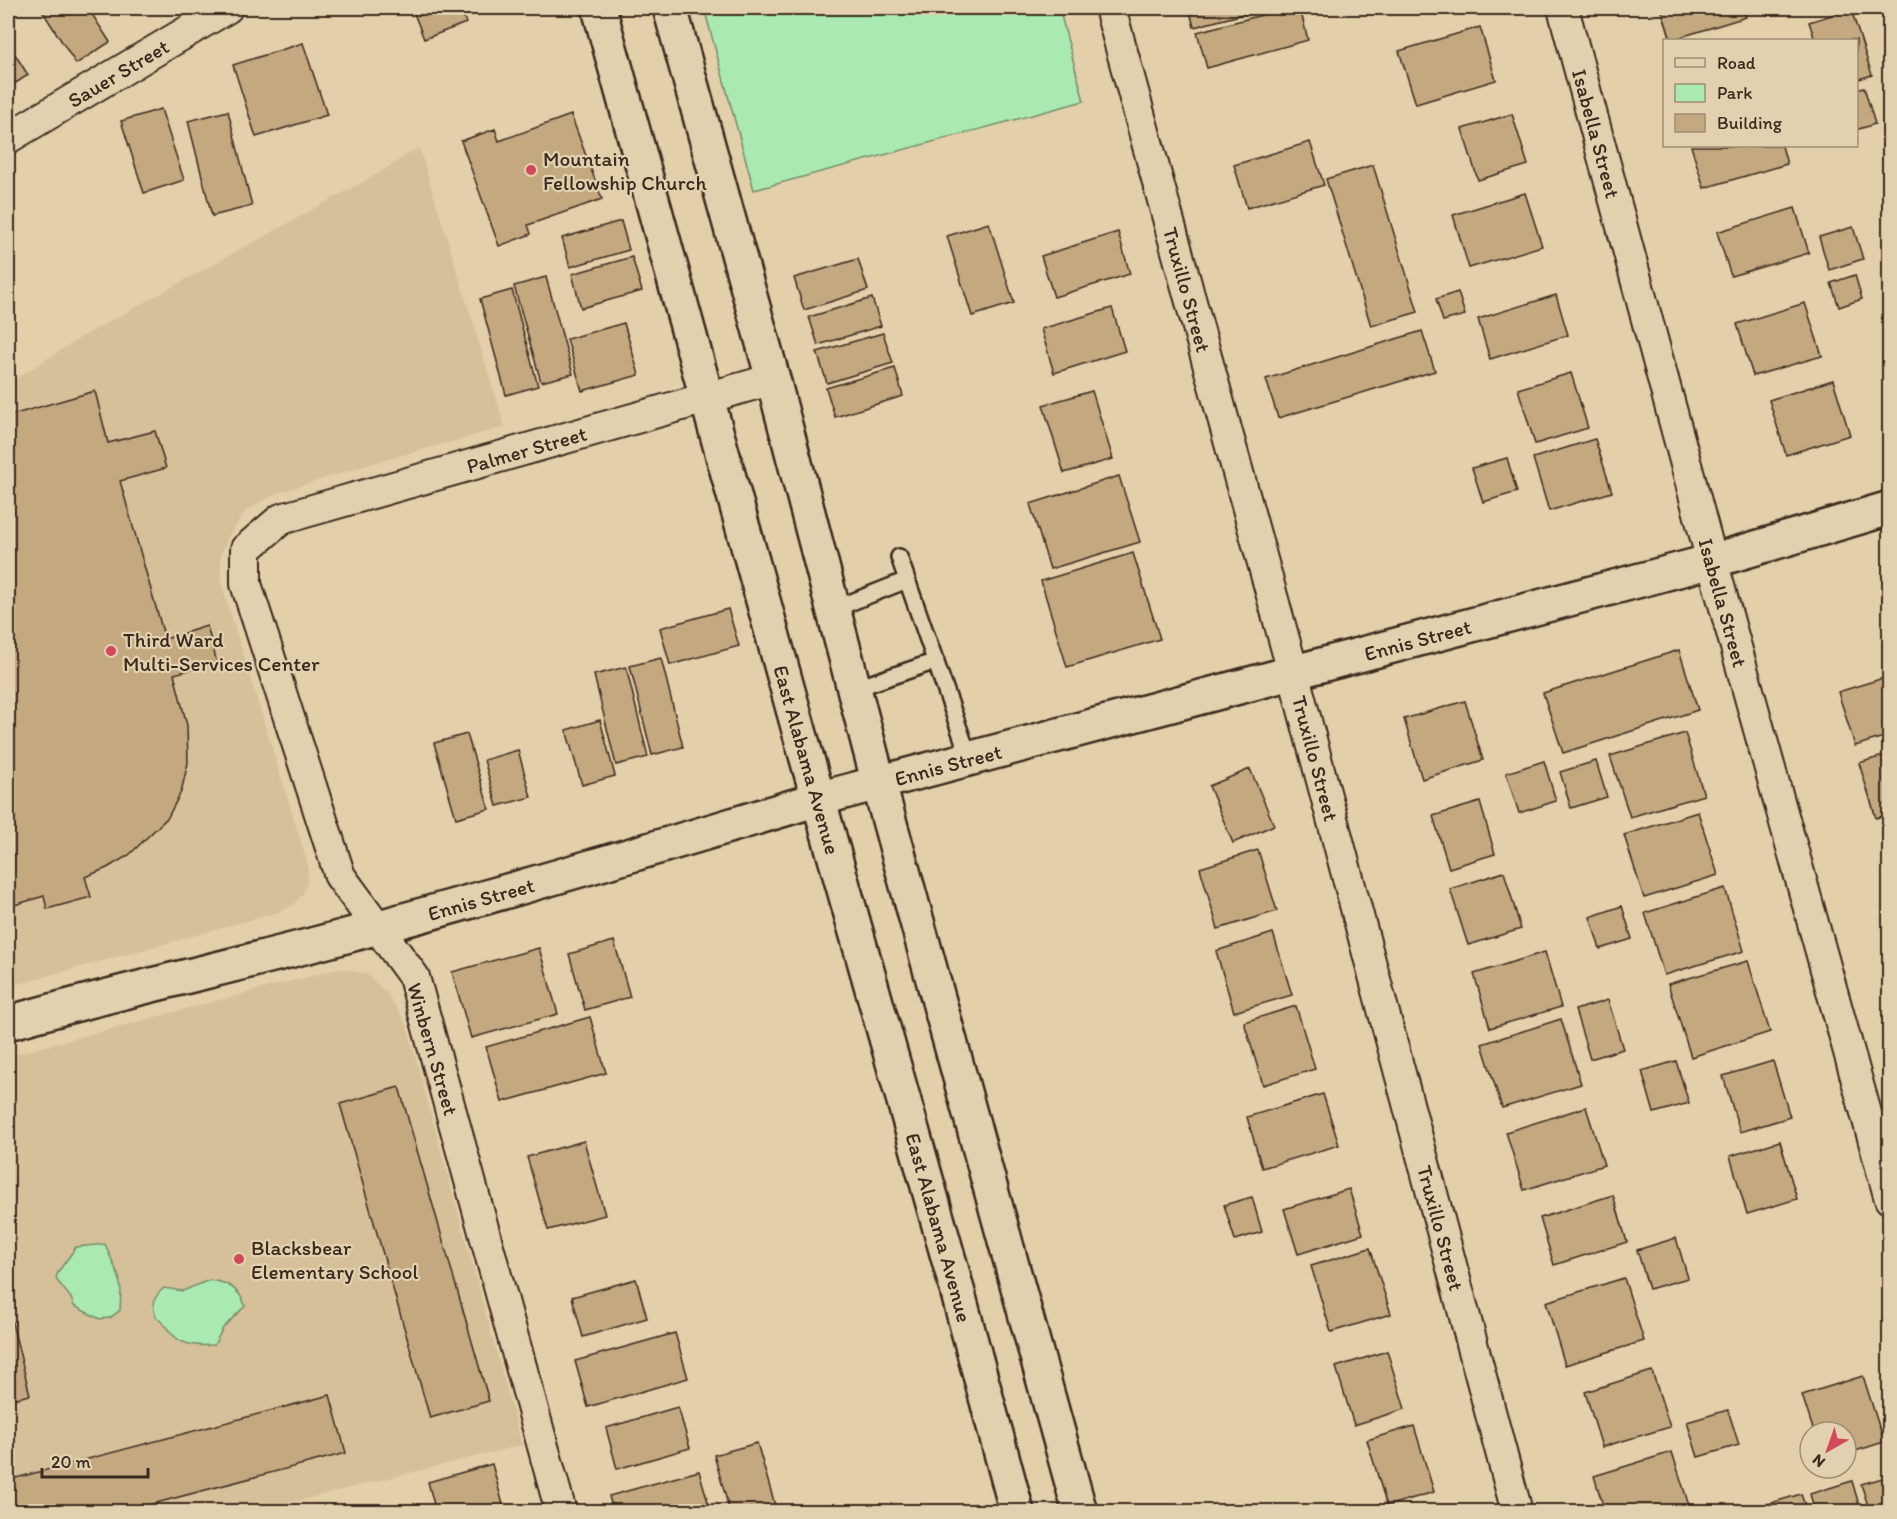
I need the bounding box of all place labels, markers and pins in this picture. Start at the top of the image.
place label: Mountain Fellowship Church [543,146,707,195]
marker: Mountain Fellowship Church [524,163,538,177]
place label: Third Ward Multi-Services Center [123,627,320,676]
marker: Third Ward Multi-Services Center [104,644,118,658]
place label: Blacksbear Elementary School [251,1235,419,1284]
marker: Blacksbear Elementary School [232,1252,246,1266]

